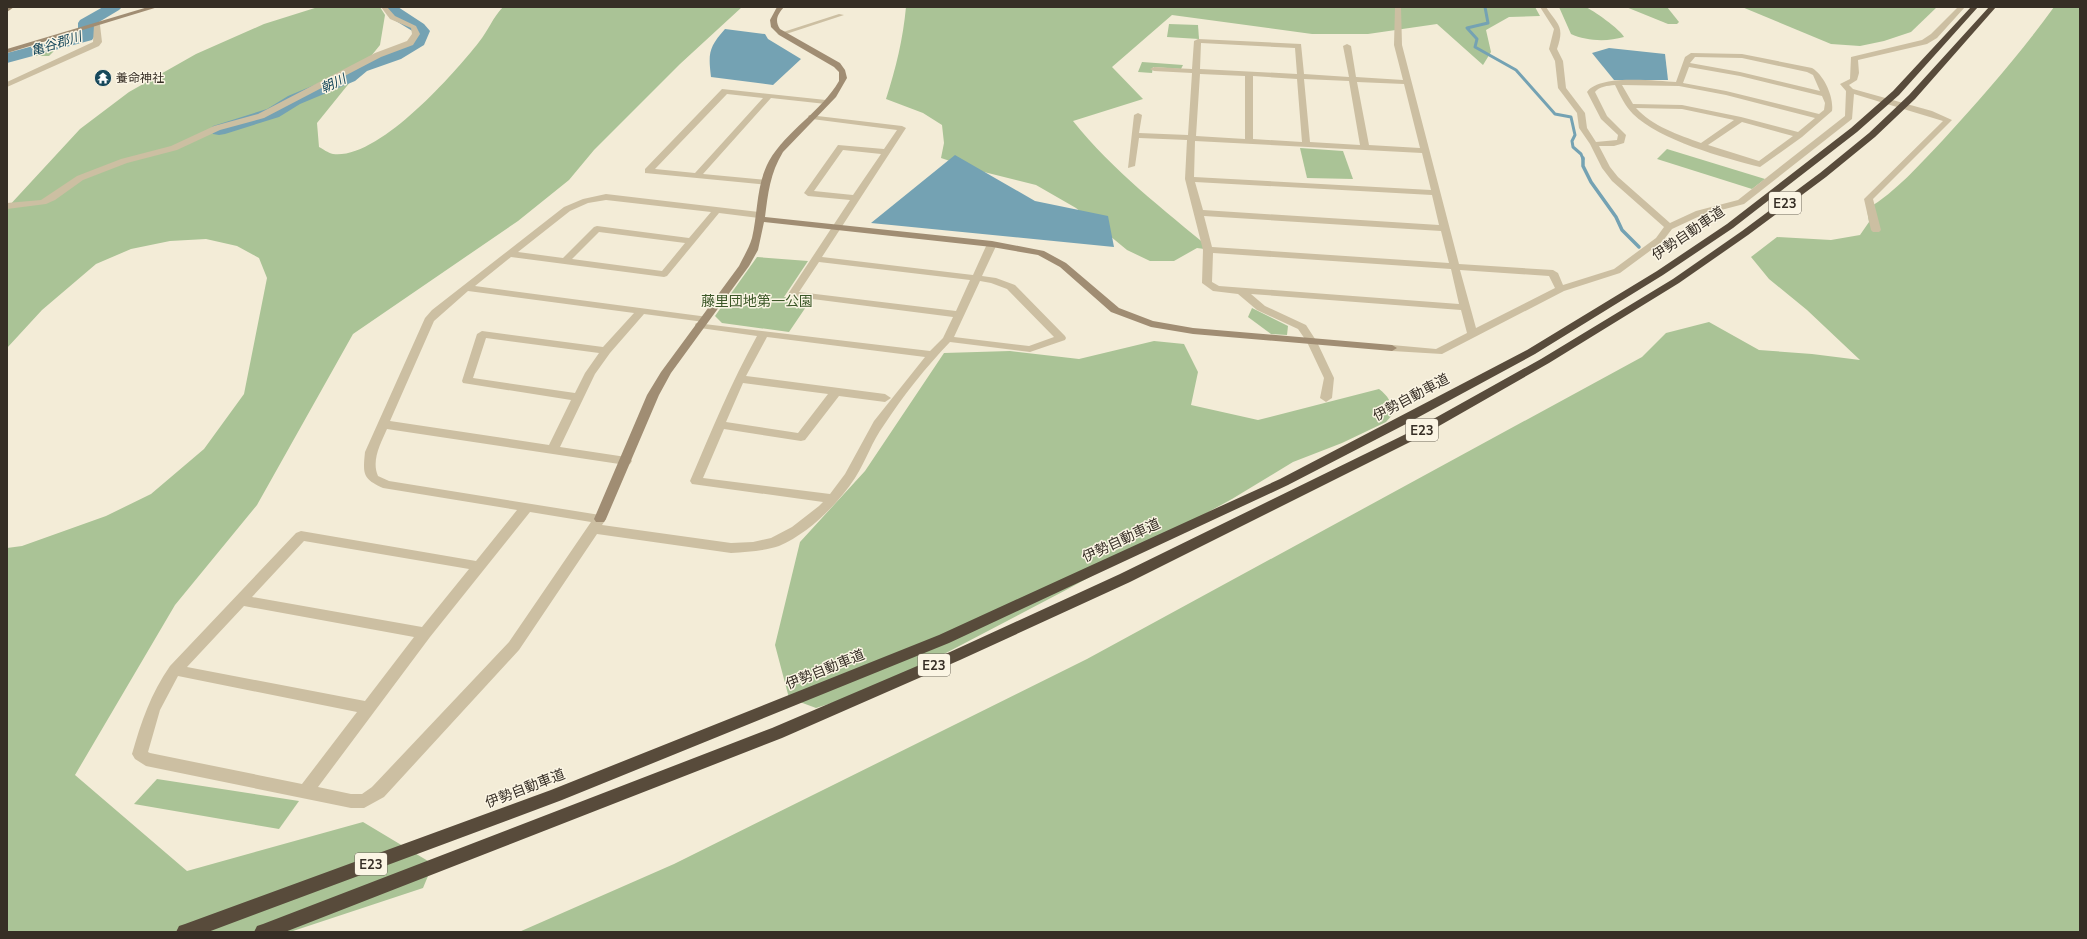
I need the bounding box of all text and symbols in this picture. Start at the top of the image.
water label: 亀谷郡川 [29,27,86,60]
temple icon: 養命神社 [93,68,113,88]
water label: 朝川 [318,69,351,98]
place label: 養命神社 [116,70,164,86]
road number: E23 [1769,192,1801,214]
street label: 伊勢自動車道 [1648,202,1728,265]
park label: 藤里団地第一公園 [701,292,813,311]
street label: 伊勢自動車道 [1370,369,1453,426]
road number: E23 [1406,419,1438,441]
street label: 伊勢自動車道 [1079,514,1163,567]
street label: 伊勢自動車道 [783,645,868,694]
road number: E23 [918,654,950,676]
street label: 伊勢自動車道 [483,765,568,812]
road number: E23 [355,853,387,875]

